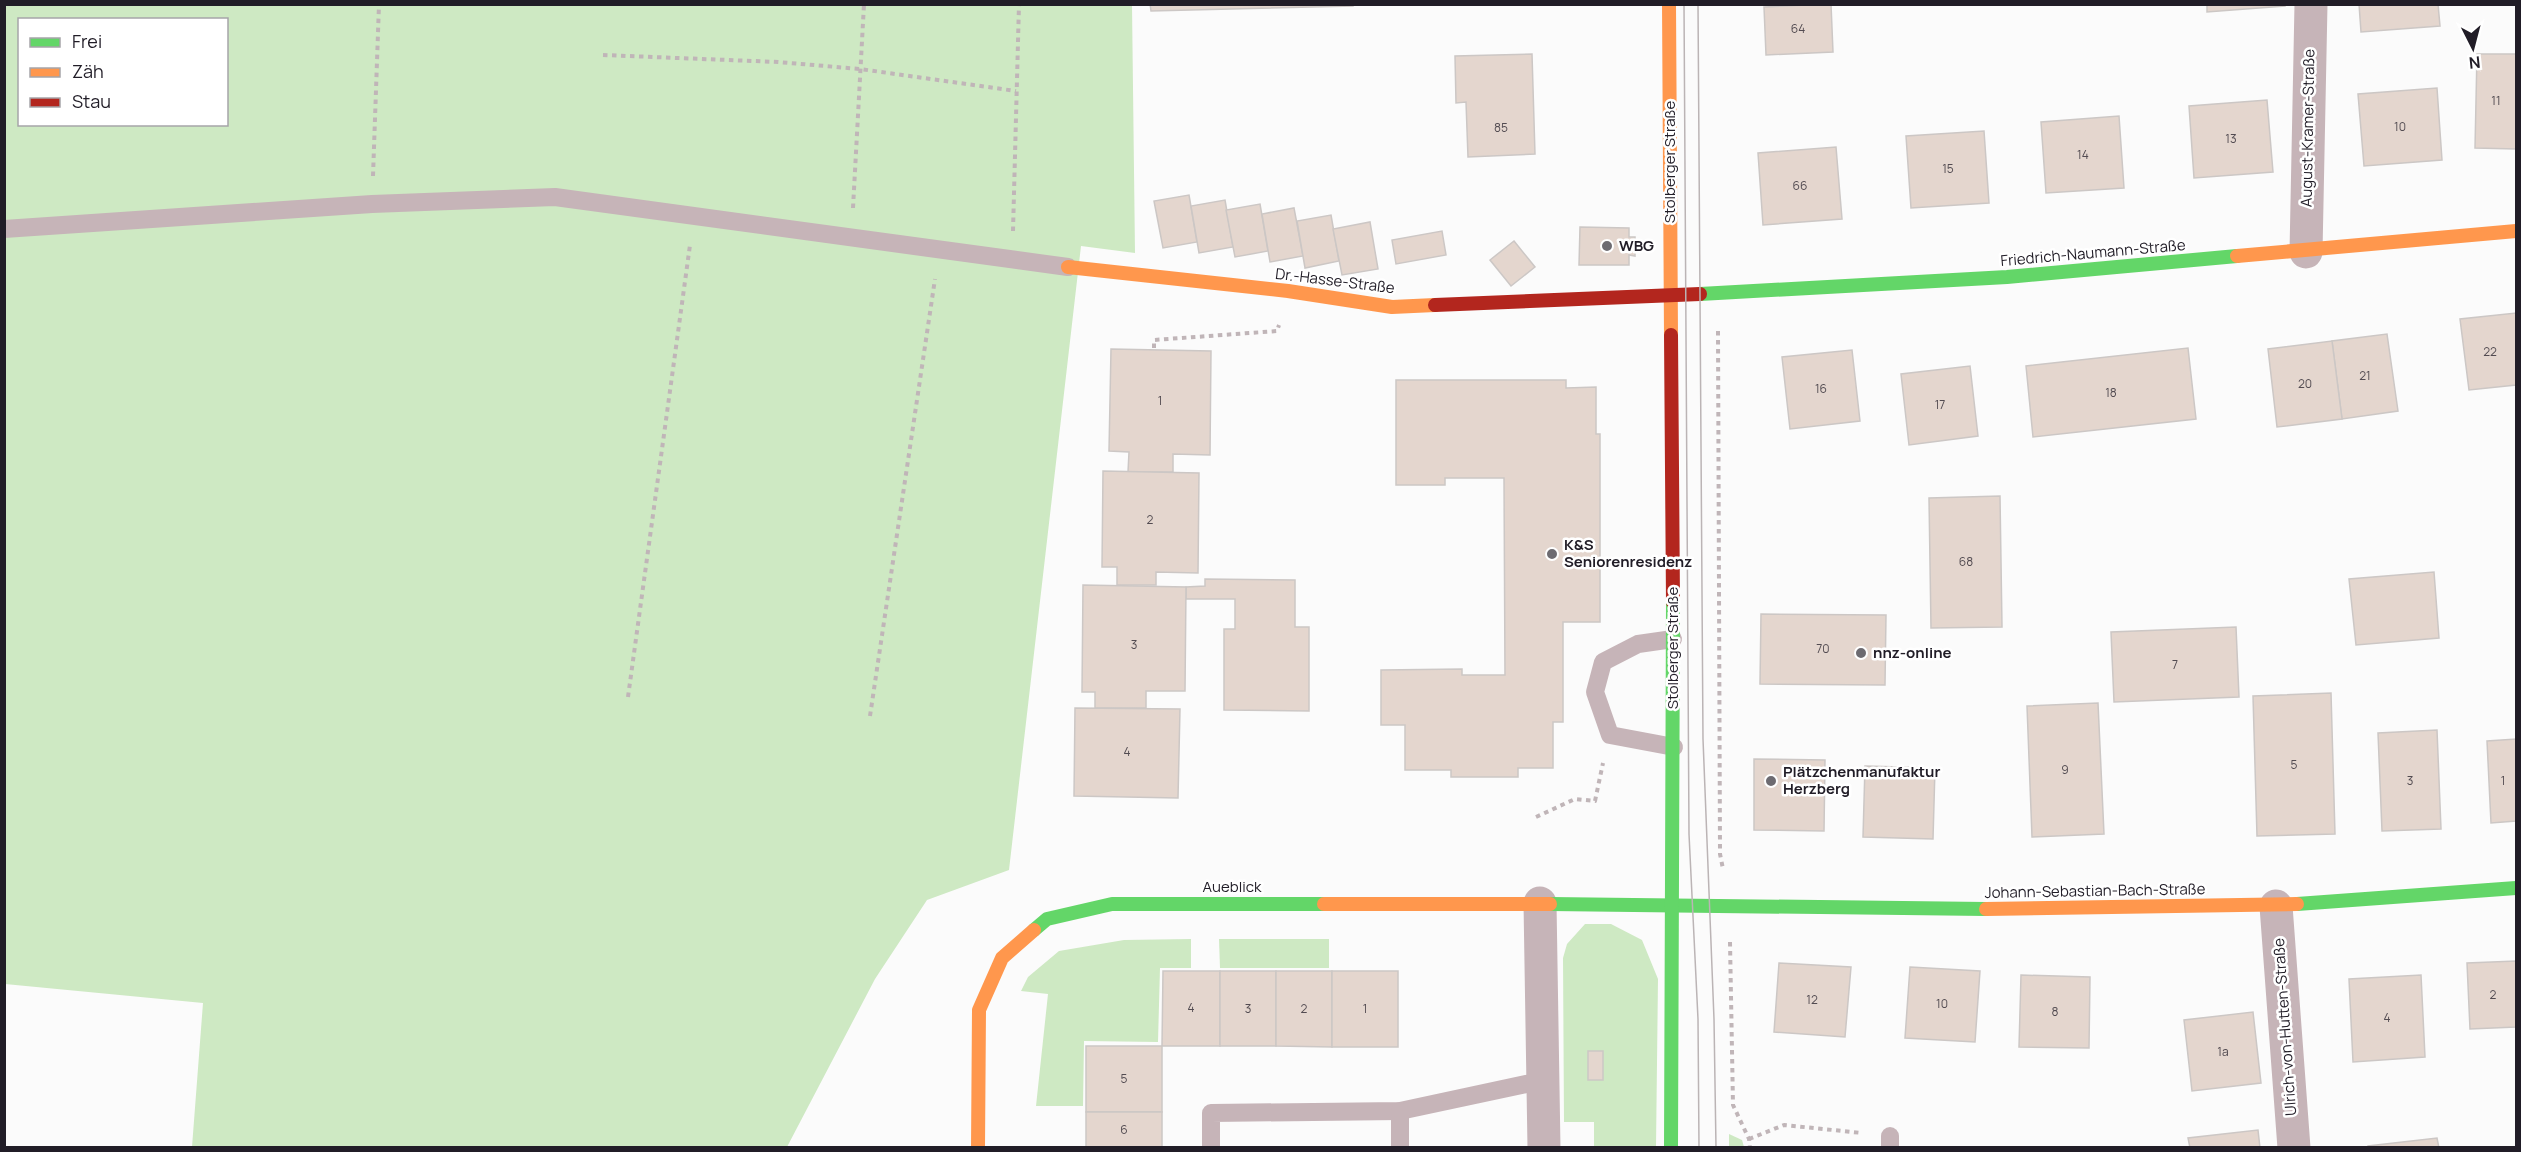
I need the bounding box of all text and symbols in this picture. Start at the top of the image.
legend [18,18,228,126]
north arrow [2443,18,2503,78]
house number: 64 [1791,20,1805,37]
text: Frei [72,29,102,53]
street label: August-Kramer-Straße [2296,48,2319,207]
text: N [2468,51,2481,74]
text: Zäh [72,59,104,83]
text: Stau [72,89,111,113]
house number: 11 [2491,92,2501,109]
street label: Stolberger Straße [1659,100,1680,223]
house number: 10 [2394,118,2406,135]
house number: 85 [1494,119,1508,136]
house number: 13 [2225,130,2237,147]
house number: 14 [2077,146,2089,163]
house number: 15 [1942,160,1954,177]
house number: 66 [1793,177,1807,194]
street label: Friedrich-Naumann-Straße [2000,234,2187,271]
place label: WBG [1619,235,1654,256]
marker: WBG [1600,239,1614,253]
street label: Dr.-Hasse-Straße [1274,263,1396,298]
house number: 22 [2483,343,2497,360]
house number: 21 [2359,367,2371,384]
house number: 20 [2298,375,2312,392]
house number: 16 [1815,380,1827,397]
house number: 18 [2105,384,2117,401]
house number: 1 [1158,392,1162,409]
house number: 17 [1935,396,1945,413]
house number: 2 [1147,511,1154,528]
place label: K&S Seniorenresidenz [1564,534,1692,572]
marker: K&S Seniorenresidenz [1545,547,1559,561]
house number: 68 [1959,553,1973,570]
street label: Stolberger Straße [1662,586,1683,709]
house number: 3 [1131,636,1137,653]
house number: 70 [1816,640,1830,657]
place label: nnz-online [1873,642,1951,663]
marker: nnz-online [1854,646,1868,660]
house number: 7 [2172,656,2178,673]
house number: 4 [1123,743,1131,760]
house number: 5 [2291,756,2298,773]
place label: Plätzchenmanufaktur Herzberg [1783,761,1940,799]
house number: 9 [2061,761,2069,778]
house number: 3 [2407,772,2413,789]
house number: 1 [2501,772,2505,789]
marker: Plätzchenmanufaktur Herzberg [1764,774,1778,788]
street label: Aueblick [1203,876,1262,897]
street label: Johann-Sebastian-Bach-Straße [1984,878,2206,903]
street label: Ulrich-von-Hutten-Straße [2268,937,2301,1117]
house number: 2 [2490,986,2497,1003]
house number: 12 [1806,991,1818,1008]
house number: 10 [1936,995,1948,1012]
house number: 4 [1187,999,1195,1016]
house number: 3 [1245,1000,1251,1017]
house number: 2 [1301,1000,1308,1017]
house number: 1 [1363,1000,1367,1017]
house number: 8 [2052,1003,2059,1020]
house number: 4 [2383,1009,2391,1026]
house number: 1a [2217,1043,2229,1060]
house number: 5 [1121,1070,1128,1087]
house number: 6 [1120,1121,1128,1138]

